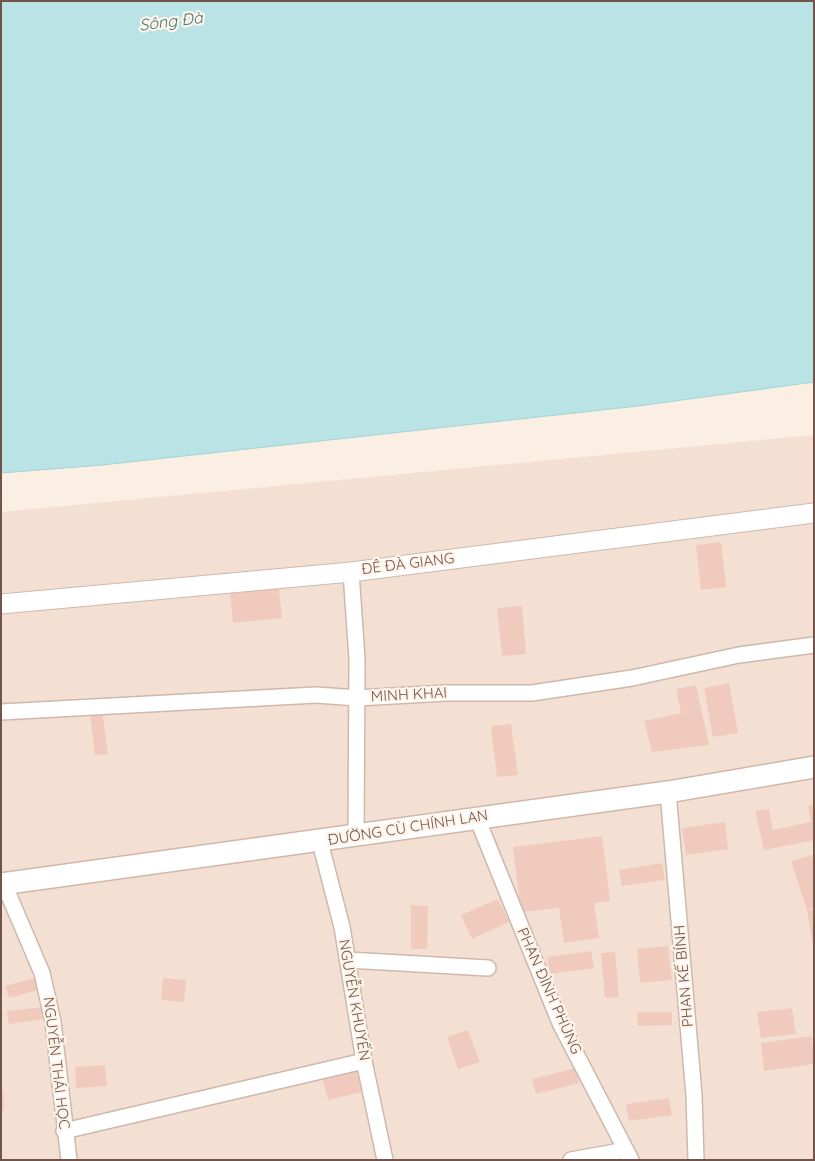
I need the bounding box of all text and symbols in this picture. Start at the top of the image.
water label: Sông Đà [138,9,204,35]
street label: ĐÊ ĐÀ GIANG [361,549,455,579]
street label: MINH KHAI [370,684,448,706]
street label: ĐƯỜNG CÙ CHÍNH LAN [327,806,489,850]
street label: PHAN KẾ BÍNH [671,924,697,1028]
street label: PHAN ĐÌNH PHÙNG [513,925,585,1057]
street label: NGUYỄN KHUYẾN [334,938,374,1062]
street label: NGUYỄN THÁI HỌC [39,996,73,1130]

